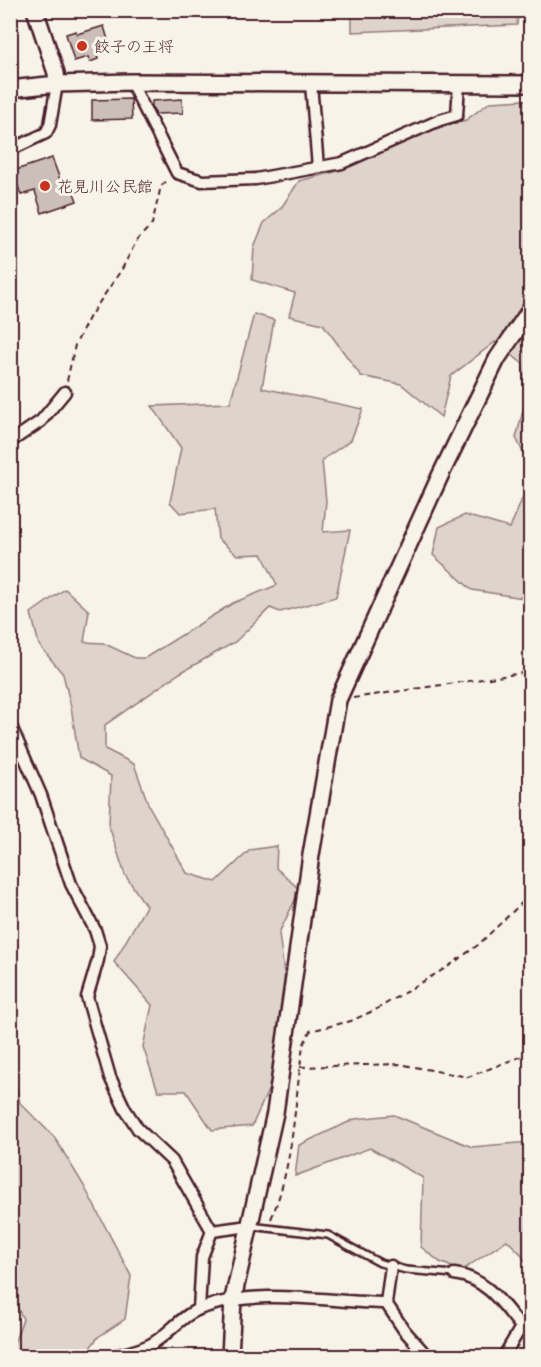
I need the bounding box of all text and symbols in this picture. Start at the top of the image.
place label: 餃子の王将 [94,36,174,57]
marker: 餃子の王将 [75,39,89,53]
place label: 花見川公民館 [57,176,153,197]
marker: 花見川公民館 [38,179,52,193]

